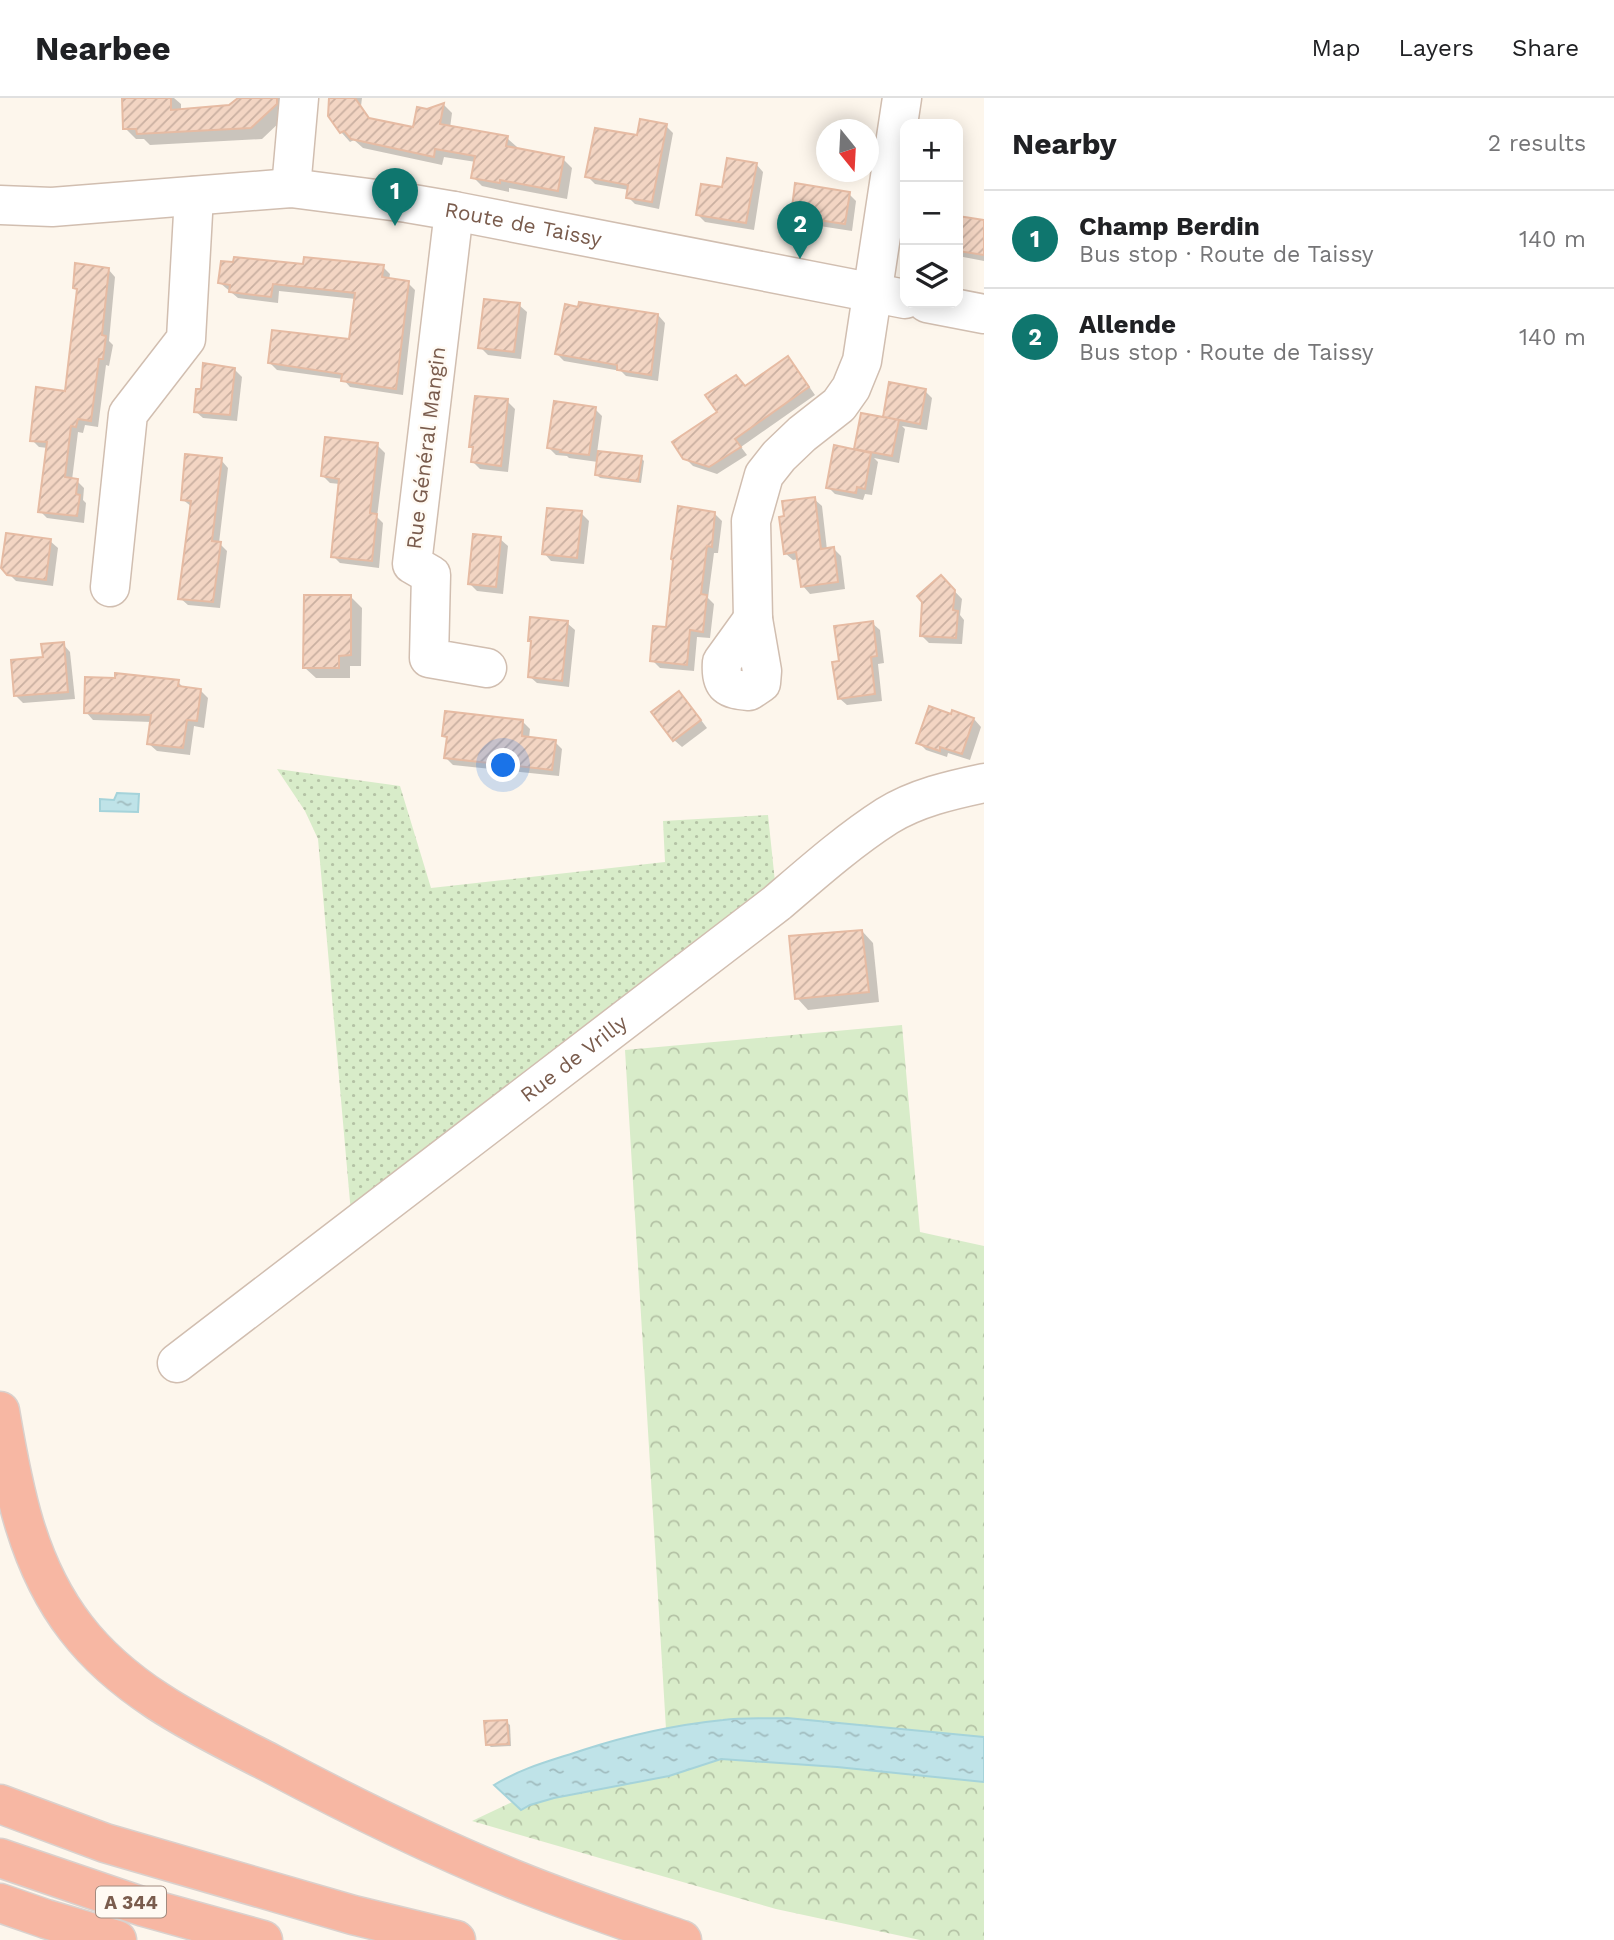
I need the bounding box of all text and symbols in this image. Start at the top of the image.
text: Nearbee [35,29,171,68]
text: Map [1312,34,1360,62]
text: Layers [1398,34,1474,62]
text: Share [1512,34,1579,62]
north arrow [816,119,879,182]
map controls [900,119,963,308]
button: + [900,119,963,182]
text: Nearby [1012,126,1117,161]
text: 2 results [1488,130,1586,157]
pin: 1 [372,168,418,226]
button: − [900,182,963,245]
street label: Route de Taissy [443,197,604,252]
pin: 2 [777,201,823,259]
text: Champ Berdin [1079,211,1260,241]
text: 1 [1030,226,1040,253]
text: 140 m [1519,226,1586,253]
text: Bus stop · Route de Taissy [1079,241,1374,268]
button: layers [900,245,963,308]
text: Allende [1079,309,1176,339]
text: 2 [1028,324,1042,351]
text: 140 m [1519,324,1586,351]
text: Bus stop · Route de Taissy [1079,339,1374,366]
street label: Rue Général Mangin [401,345,450,551]
your location [486,748,520,782]
street label: Rue de Vrilly [515,1009,632,1107]
road number: A 344 [96,1886,166,1918]

